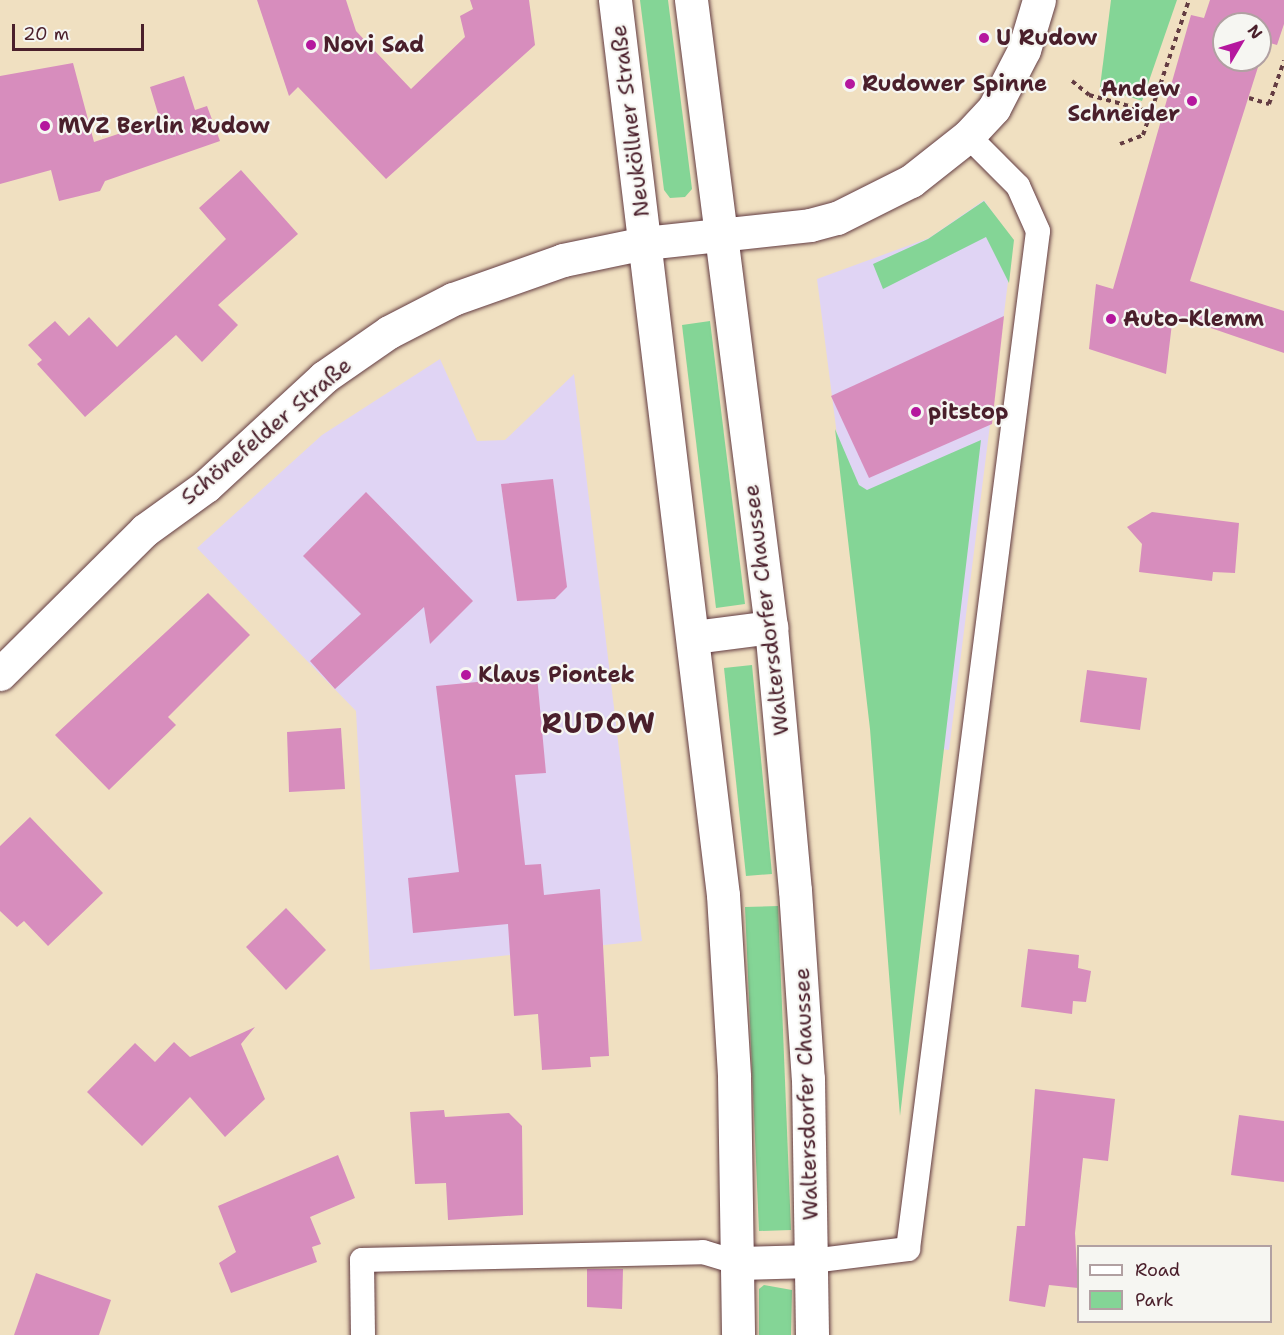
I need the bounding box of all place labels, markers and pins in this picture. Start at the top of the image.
place label: U Rudow [996,25,1097,51]
marker: U Rudow [977,31,991,45]
place label: Novi Sad [323,32,424,58]
marker: Novi Sad [304,38,318,52]
place label: Rudower Spinne [862,71,1047,97]
place label: Andew Schneider [1067,75,1180,126]
marker: Rudower Spinne [843,77,857,91]
marker: Andew Schneider [1185,94,1199,108]
place label: MVZ Berlin Rudow [58,113,270,139]
marker: MVZ Berlin Rudow [36,117,54,135]
place label: Auto-Klemm [1123,306,1264,332]
marker: Auto-Klemm [1104,312,1118,326]
place label: pitstop [928,399,1008,425]
marker: pitstop [909,405,923,419]
place label: Klaus Piontek [478,662,635,688]
marker: Klaus Piontek [459,668,473,682]

